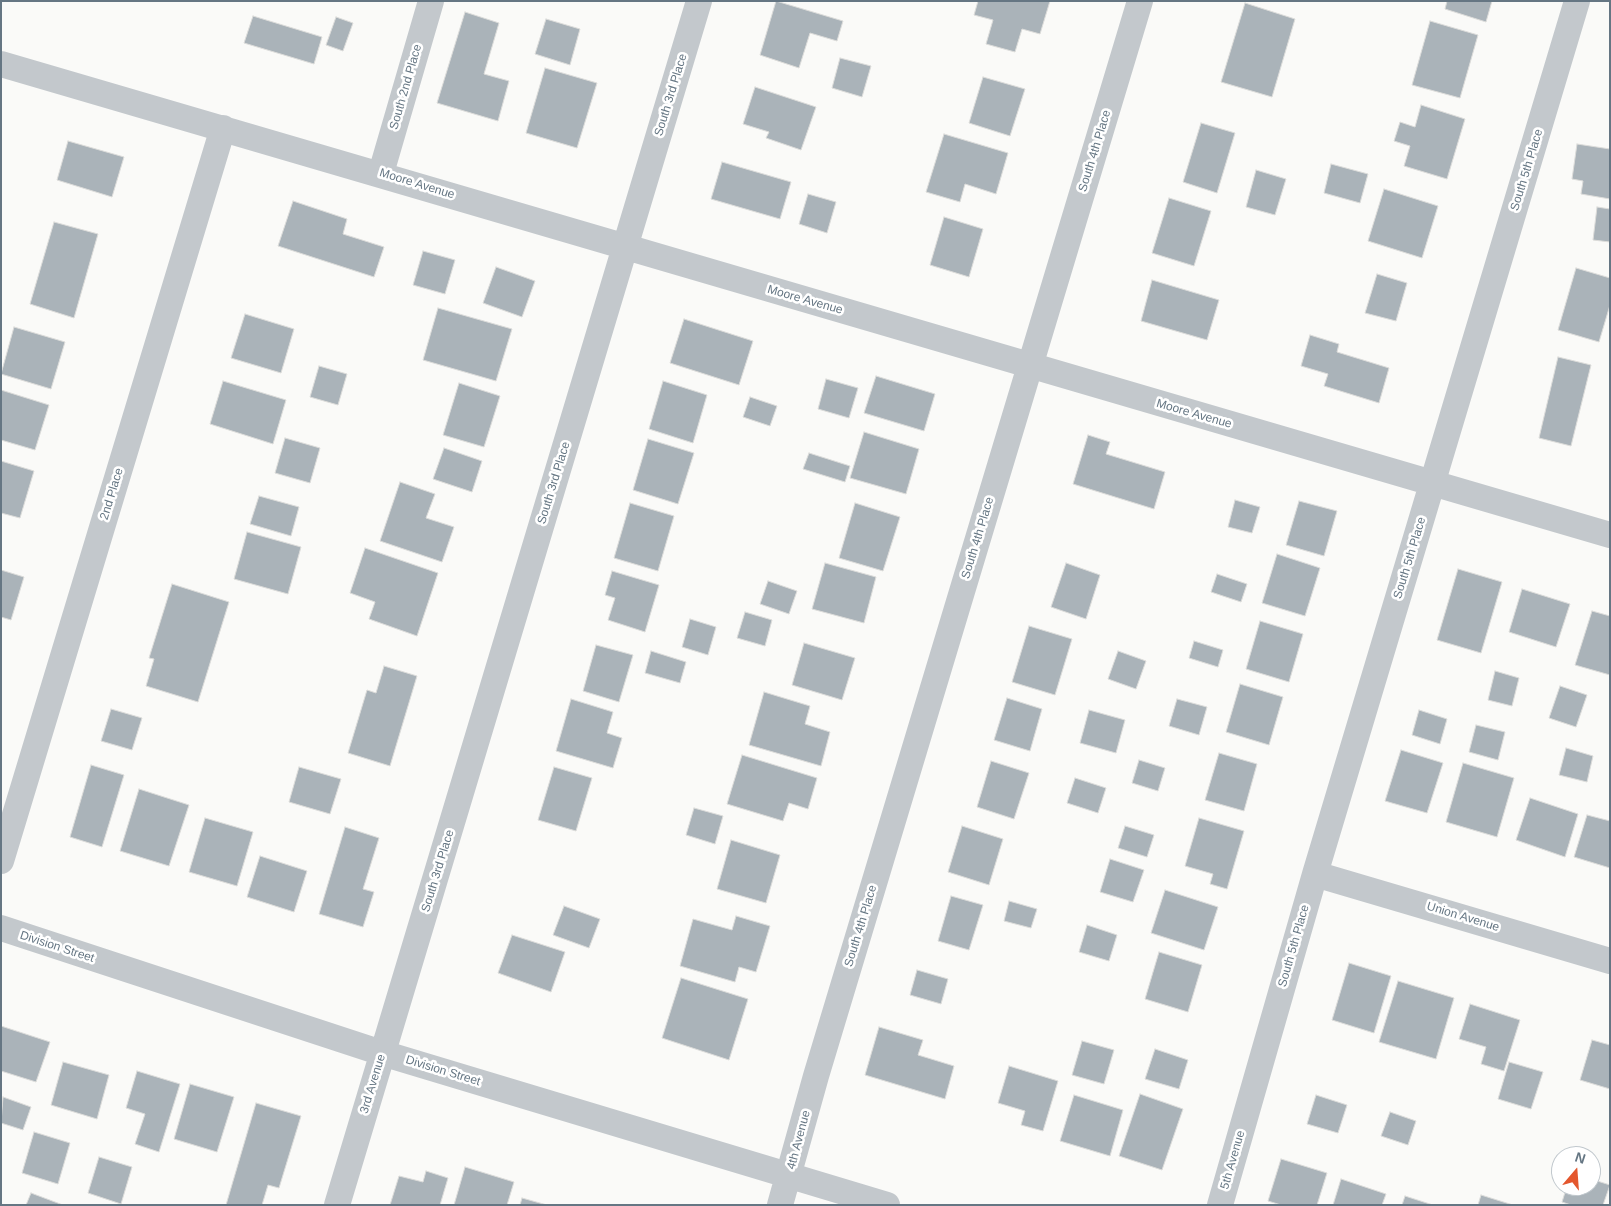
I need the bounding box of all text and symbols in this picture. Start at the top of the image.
street label: South 2nd Place [387,43,425,131]
street label: South 3rd Place [652,52,690,138]
street label: South 4th Place [1076,108,1114,194]
street label: South 5th Place [1508,127,1546,213]
street label: Moore Avenue [378,166,456,202]
street label: Moore Avenue [766,282,844,318]
street label: Moore Avenue [1155,396,1233,432]
street label: South 3rd Place [535,440,573,526]
street label: 2nd Place [97,466,127,522]
street label: South 4th Place [959,495,997,581]
street label: South 5th Place [1391,515,1429,601]
street label: South 3rd Place [419,828,457,914]
street label: South 4th Place [842,883,880,969]
street label: Union Avenue [1425,899,1501,935]
street label: South 5th Place [1275,903,1313,989]
street label: Division Street [18,928,96,966]
street label: 3rd Avenue [357,1053,389,1115]
street label: Division Street [404,1053,482,1089]
street label: 4th Avenue [784,1109,814,1171]
street label: 5th Avenue [1218,1129,1248,1191]
north arrow [1551,1146,1601,1196]
text: N [1573,1149,1588,1167]

